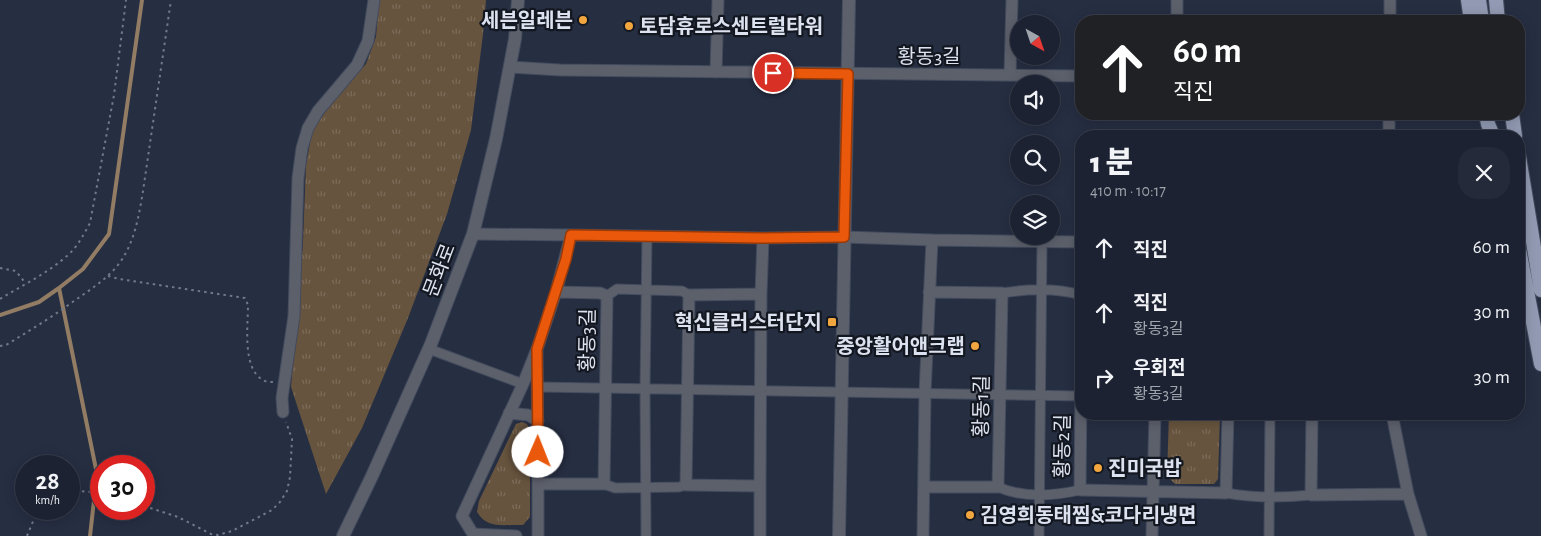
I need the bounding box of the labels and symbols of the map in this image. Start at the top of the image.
place label: 세븐일레븐 [481,10,573,31]
marker: 세븐일레븐 [577,14,589,26]
north arrow [1010,15,1060,65]
place label: 토담휴로스센트럴타워 [639,16,823,37]
marker: 토담휴로스센트럴타워 [623,20,635,32]
street label: 황동3길 [897,46,961,67]
pin [752,52,794,94]
street label: 문화로 [420,241,459,300]
street label: 황동3길 [576,308,599,372]
place label: 혁신클러스터단지 [675,312,822,333]
marker: 혁신클러스터단지 [826,316,838,328]
place label: 중앙활어앤크랩 [836,335,965,357]
marker: 중앙활어앤크랩 [969,340,981,352]
street label: 황동1길 [970,375,993,437]
street label: 황동2길 [1051,414,1074,478]
position arrow [511,425,563,477]
speed limit sign: 30 [90,455,155,520]
place label: 진미국밥 [1108,458,1182,479]
marker: 진미국밥 [1092,462,1104,474]
place label: 김영희동태찜&코다리냉면 [980,505,1197,526]
marker: 김영희동태찜&코다리냉면 [964,509,976,521]

